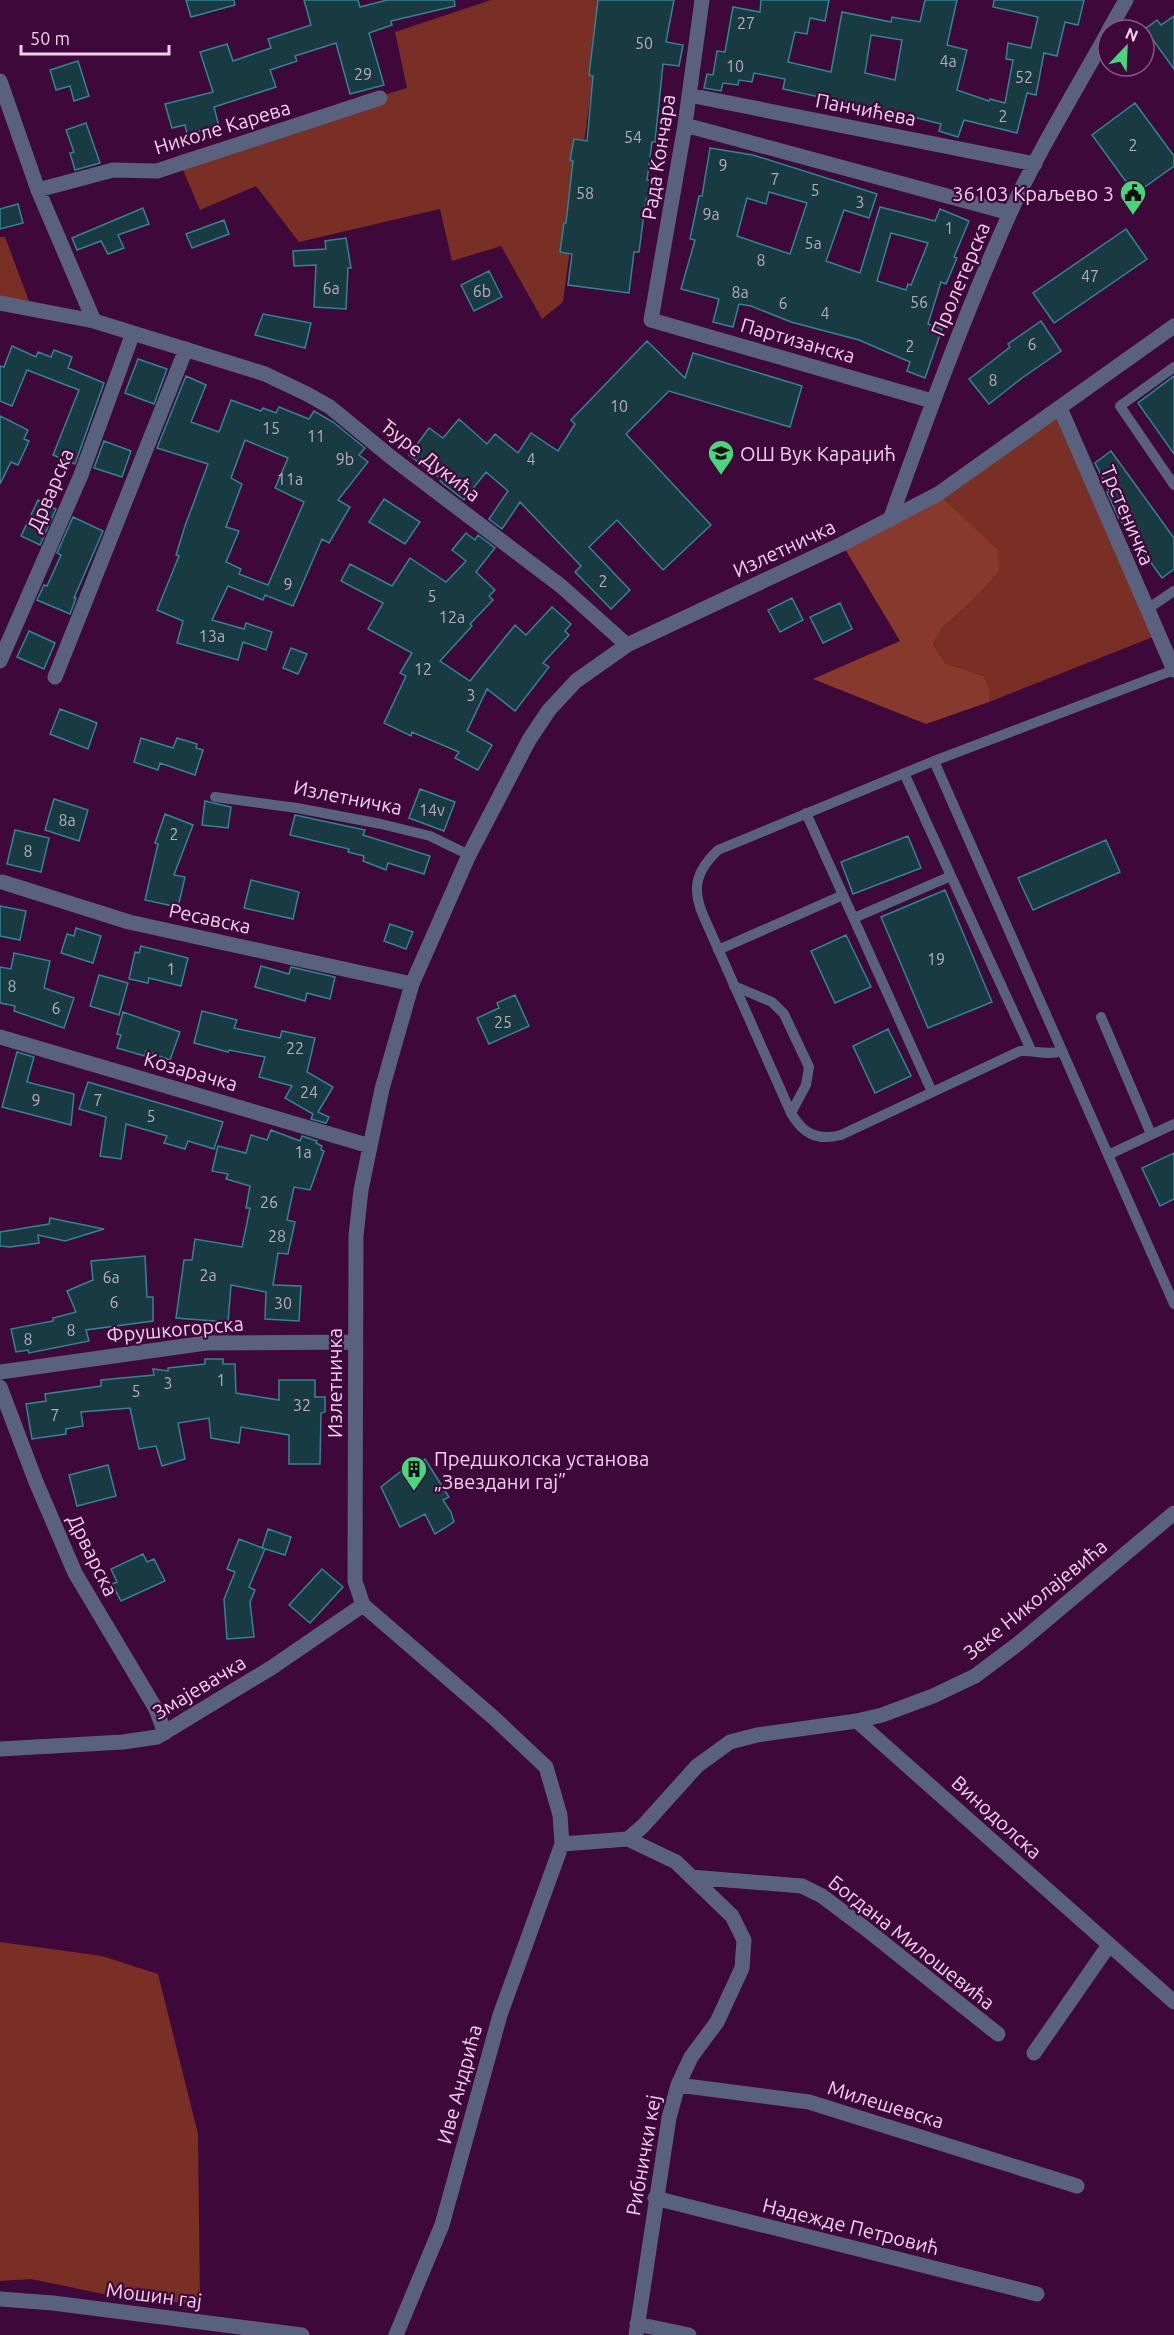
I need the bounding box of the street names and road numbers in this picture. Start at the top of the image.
street label: Панчићева [814,88,918,130]
street label: Рада Кончара [637,93,679,221]
street label: Николе Карева [151,95,293,159]
street label: Пролетерска [926,219,994,339]
street label: Партизанска [738,313,858,367]
street label: Ђуре Дукића [377,414,485,506]
street label: Дрварска [22,445,78,535]
street label: Трстеничка [1097,462,1159,568]
street label: Излетничка [729,514,839,582]
street label: Излетничка [292,775,404,819]
street label: Ресавска [167,898,253,938]
street label: Козарачка [142,1047,240,1095]
street label: Фрушкогорска [105,1312,245,1346]
street label: Излетничка [323,1328,346,1438]
street label: Дрварска [63,1510,123,1600]
street label: Зеке Николајевића [959,1534,1111,1664]
street label: Змајевачка [148,1650,250,1724]
street label: Винодолска [947,1771,1047,1863]
street label: Богдана Милошевића [824,1870,1000,2014]
street label: Иве Андрића [432,2022,486,2146]
street label: Милешевска [825,2075,947,2133]
street label: Рибнички кеј [621,2093,665,2217]
street label: Надежде Петровић [760,2193,942,2259]
street label: Мошин гај [105,2278,203,2312]

